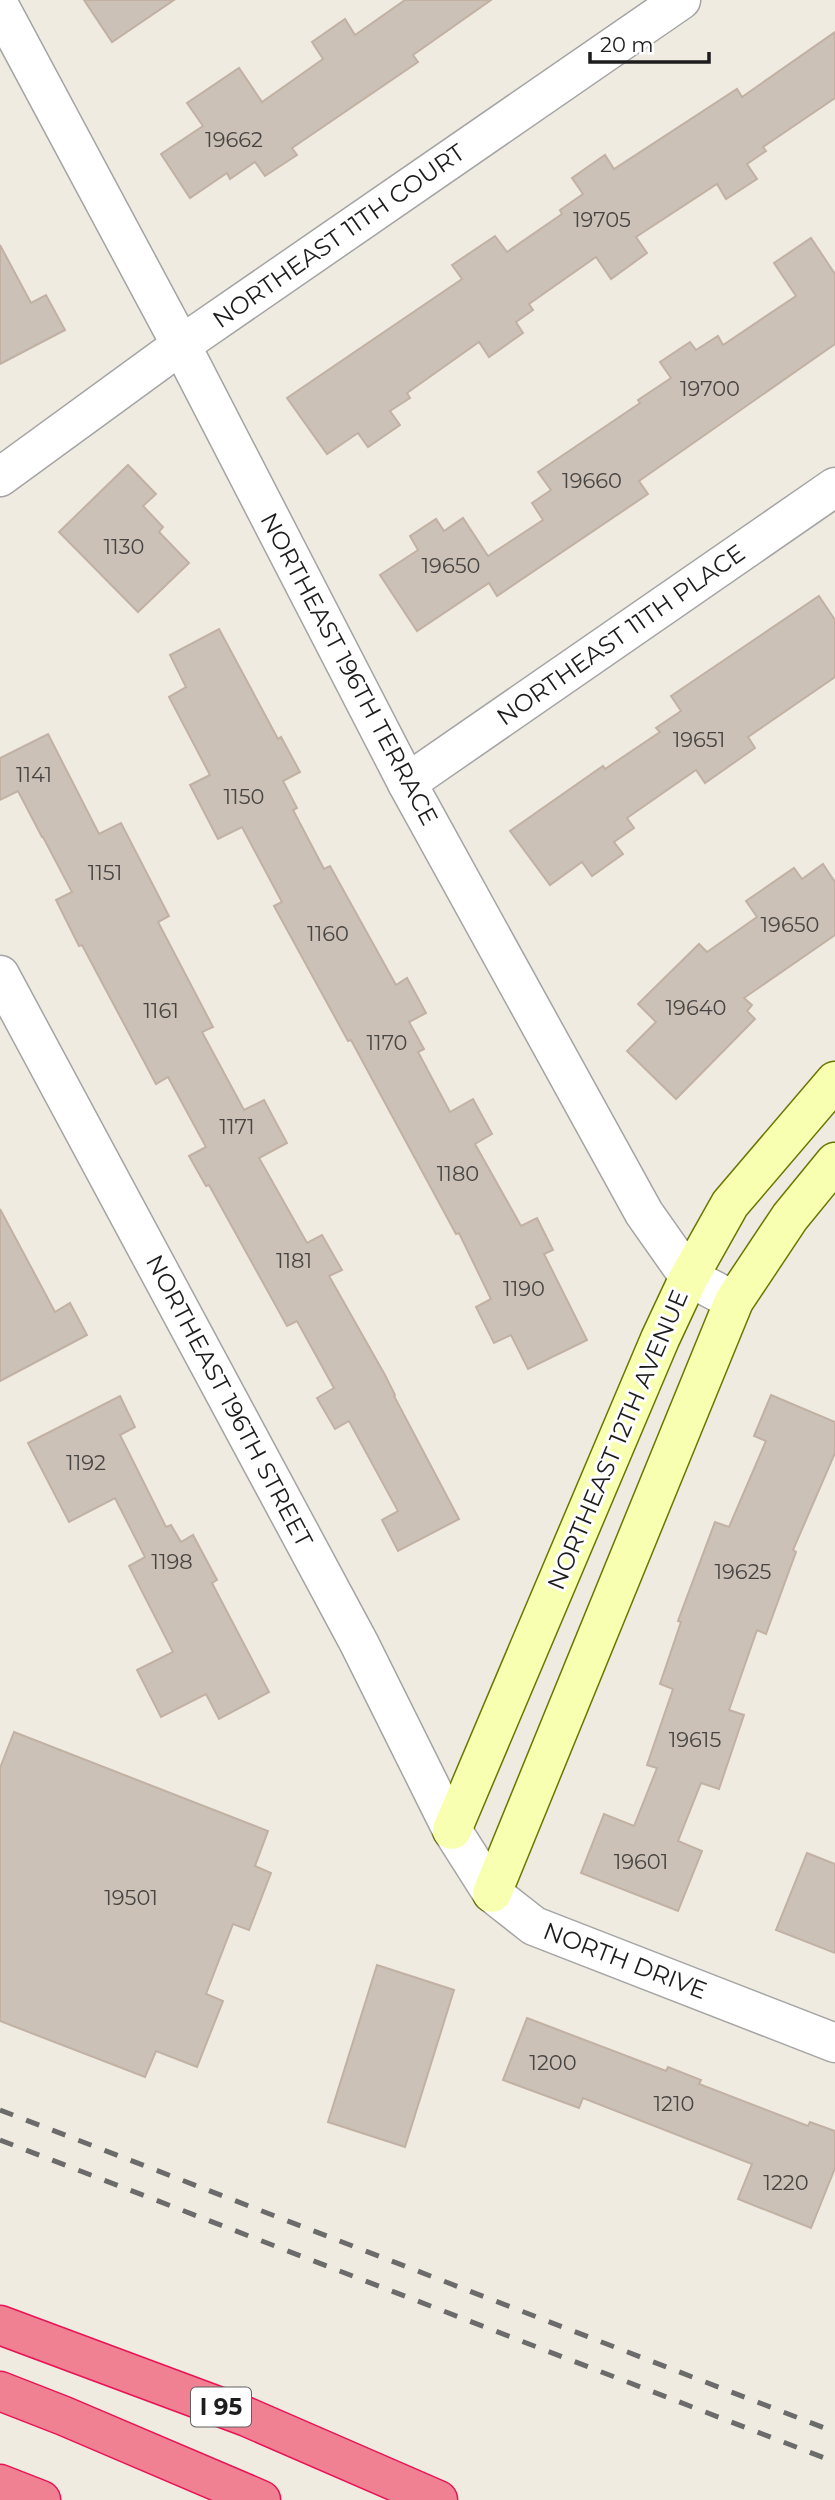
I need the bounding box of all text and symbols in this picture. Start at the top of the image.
scale bar [590,21,709,65]
text: 20 m [600,32,654,57]
house number: 19662 [205,127,263,152]
street label: NORTHEAST 11TH COURT [207,137,470,334]
house number: 19705 [573,207,631,232]
house number: 19700 [680,376,740,401]
house number: 19660 [562,468,622,493]
street label: NORTHEAST 196TH TERRACE [255,508,444,830]
house number: 1130 [104,534,144,559]
street label: NORTHEAST 11TH PLACE [491,538,750,731]
house number: 19650 [422,553,480,578]
house number: 19651 [673,727,725,752]
house number: 1141 [16,762,52,787]
house number: 1150 [224,784,264,809]
house number: 1151 [88,860,122,885]
house number: 19650 [761,912,819,937]
house number: 1160 [307,921,349,946]
house number: 19640 [666,995,726,1020]
house number: 1161 [143,998,179,1023]
house number: 1170 [366,1030,408,1055]
house number: 1171 [219,1114,255,1139]
house number: 1180 [437,1161,479,1186]
house number: 1181 [276,1248,312,1273]
street label: NORTHEAST 196TH STREET [140,1250,319,1552]
house number: 1190 [503,1276,545,1301]
street label: NORTHEAST 12TH AVENUE [541,1285,694,1594]
house number: 1192 [66,1450,106,1475]
house number: 1198 [151,1549,193,1574]
house number: 19625 [715,1559,772,1584]
house number: 19615 [669,1727,721,1752]
house number: 19601 [614,1849,668,1874]
house number: 19501 [104,1885,158,1910]
street label: NORTH DRIVE [539,1916,711,2005]
house number: 1200 [529,2050,577,2075]
house number: 1210 [654,2091,695,2116]
house number: 1220 [763,2170,809,2195]
road number: I 95 [191,2388,251,2426]

